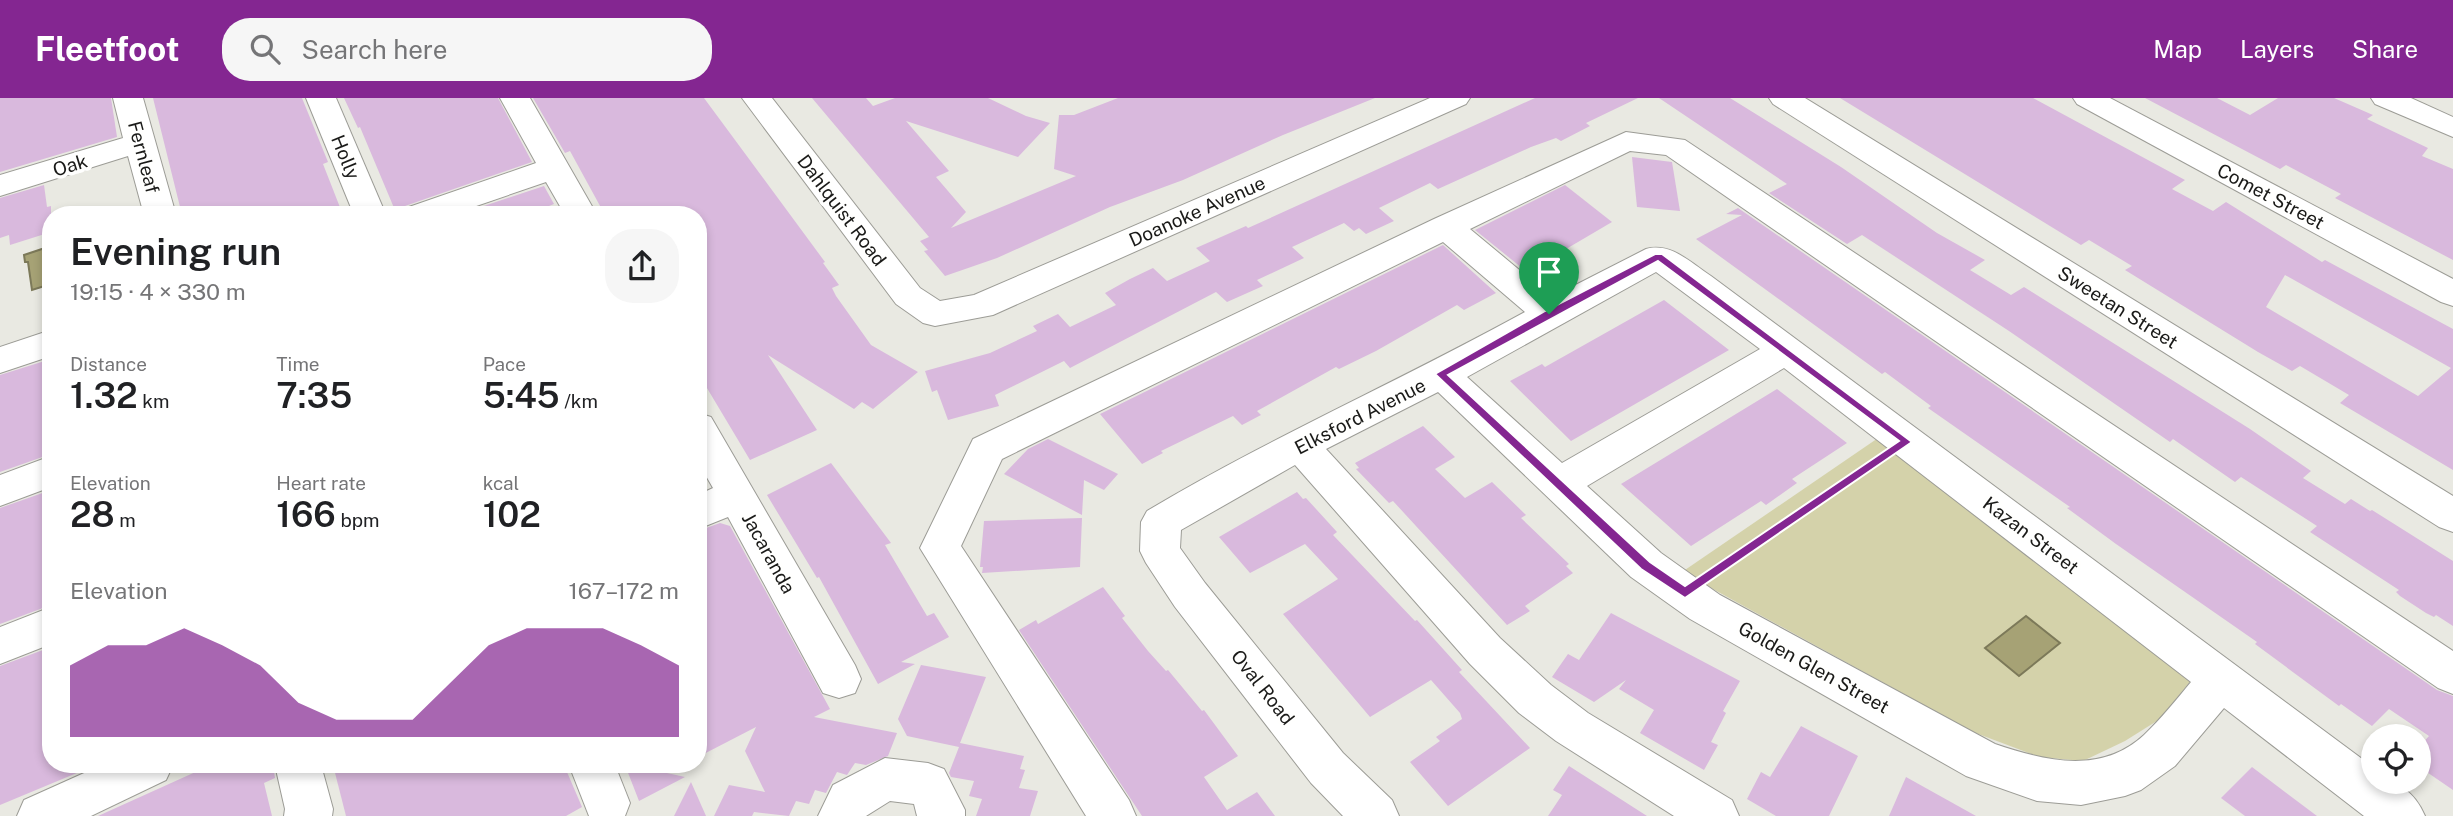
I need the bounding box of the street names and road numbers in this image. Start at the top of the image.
street label: Fernleaf [124,119,164,195]
street label: Holly [327,131,365,183]
street label: Oak [50,149,90,181]
street label: Dahlquist Road [793,150,891,270]
street label: Comet Street [2214,159,2328,233]
street label: Doanoke Avenue [1125,171,1269,251]
street label: Sweetan Street [2054,261,2182,353]
street label: Elksford Avenue [1291,374,1429,458]
street label: Kazan Street [1979,492,2083,578]
street label: Jacaranda [738,509,800,597]
street label: Golden Glen Street [1735,616,1893,718]
street label: Oval Road [1227,645,1299,729]

